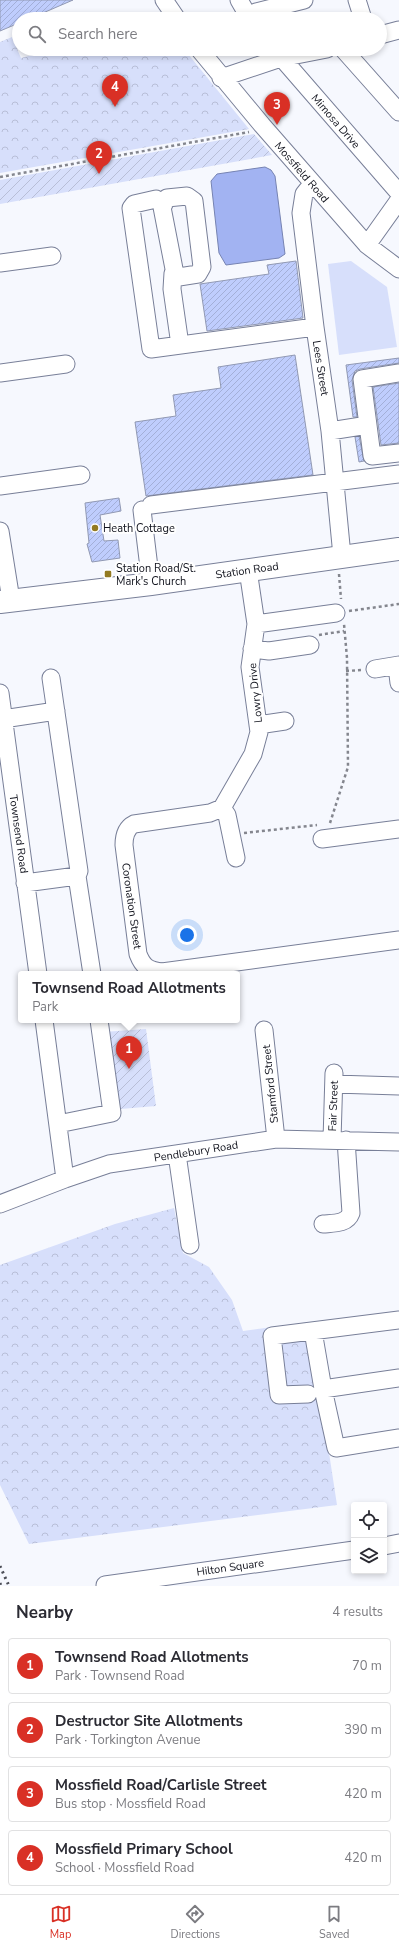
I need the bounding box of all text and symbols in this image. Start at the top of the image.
search box [12,12,387,56]
icon: search [26,23,48,45]
text: Search here [58,24,138,44]
pin: 4 [102,74,128,107]
street label: Mimosa Drive [308,91,364,152]
pin: 3 [264,92,290,125]
street label: Mossfield Road [271,139,332,206]
pin: 2 [86,141,112,174]
street label: Lees Street [309,339,332,397]
place label: Heath Cottage [103,521,175,536]
marker: Heath Cottage [90,523,100,533]
street label: Station Road [215,559,280,582]
place label: Station Road/St. Mark's Church [116,561,196,589]
marker: Station Road/St. Mark's Church [103,569,113,579]
street label: Lowry Drive [245,662,266,724]
street label: Townsend Road [6,794,31,874]
street label: Coronation Street [118,862,145,950]
your location [177,925,197,945]
popup [18,971,240,1023]
text: Townsend Road Allotments [32,978,226,998]
text: Park [32,998,58,1016]
pin: 1 [116,1036,142,1069]
street label: Stamford Street [259,1044,282,1124]
street label: Fair Street [325,1080,342,1132]
street label: Pendlebury Road [153,1137,239,1166]
map controls [351,1502,387,1574]
button: locate [351,1502,387,1538]
button: layers [351,1538,387,1574]
street label: Hilton Square [195,1555,265,1580]
text: Nearby [16,1601,73,1624]
text: 4 results [332,1603,383,1621]
text: Townsend Road Allotments [55,1647,249,1667]
text: 1 [26,1657,34,1675]
text: 70 m [352,1657,382,1675]
text: Park · Townsend Road [55,1667,185,1685]
text: Destructor Site Allotments [55,1711,243,1731]
text: 2 [26,1721,34,1739]
text: 390 m [344,1721,382,1739]
text: Park · Torkington Avenue [55,1731,201,1749]
text: Mossfield Road/Carlisle Street [55,1775,267,1795]
text: 3 [26,1785,34,1803]
text: 420 m [344,1785,382,1803]
text: Bus stop · Mossfield Road [55,1795,206,1813]
text: Mossfield Primary School [55,1839,233,1859]
text: 4 [26,1849,34,1867]
text: 420 m [344,1849,382,1867]
text: School · Mossfield Road [55,1859,194,1877]
tab: Map [50,1903,72,1942]
tab: Directions [171,1903,220,1942]
tab: Saved [319,1903,349,1942]

